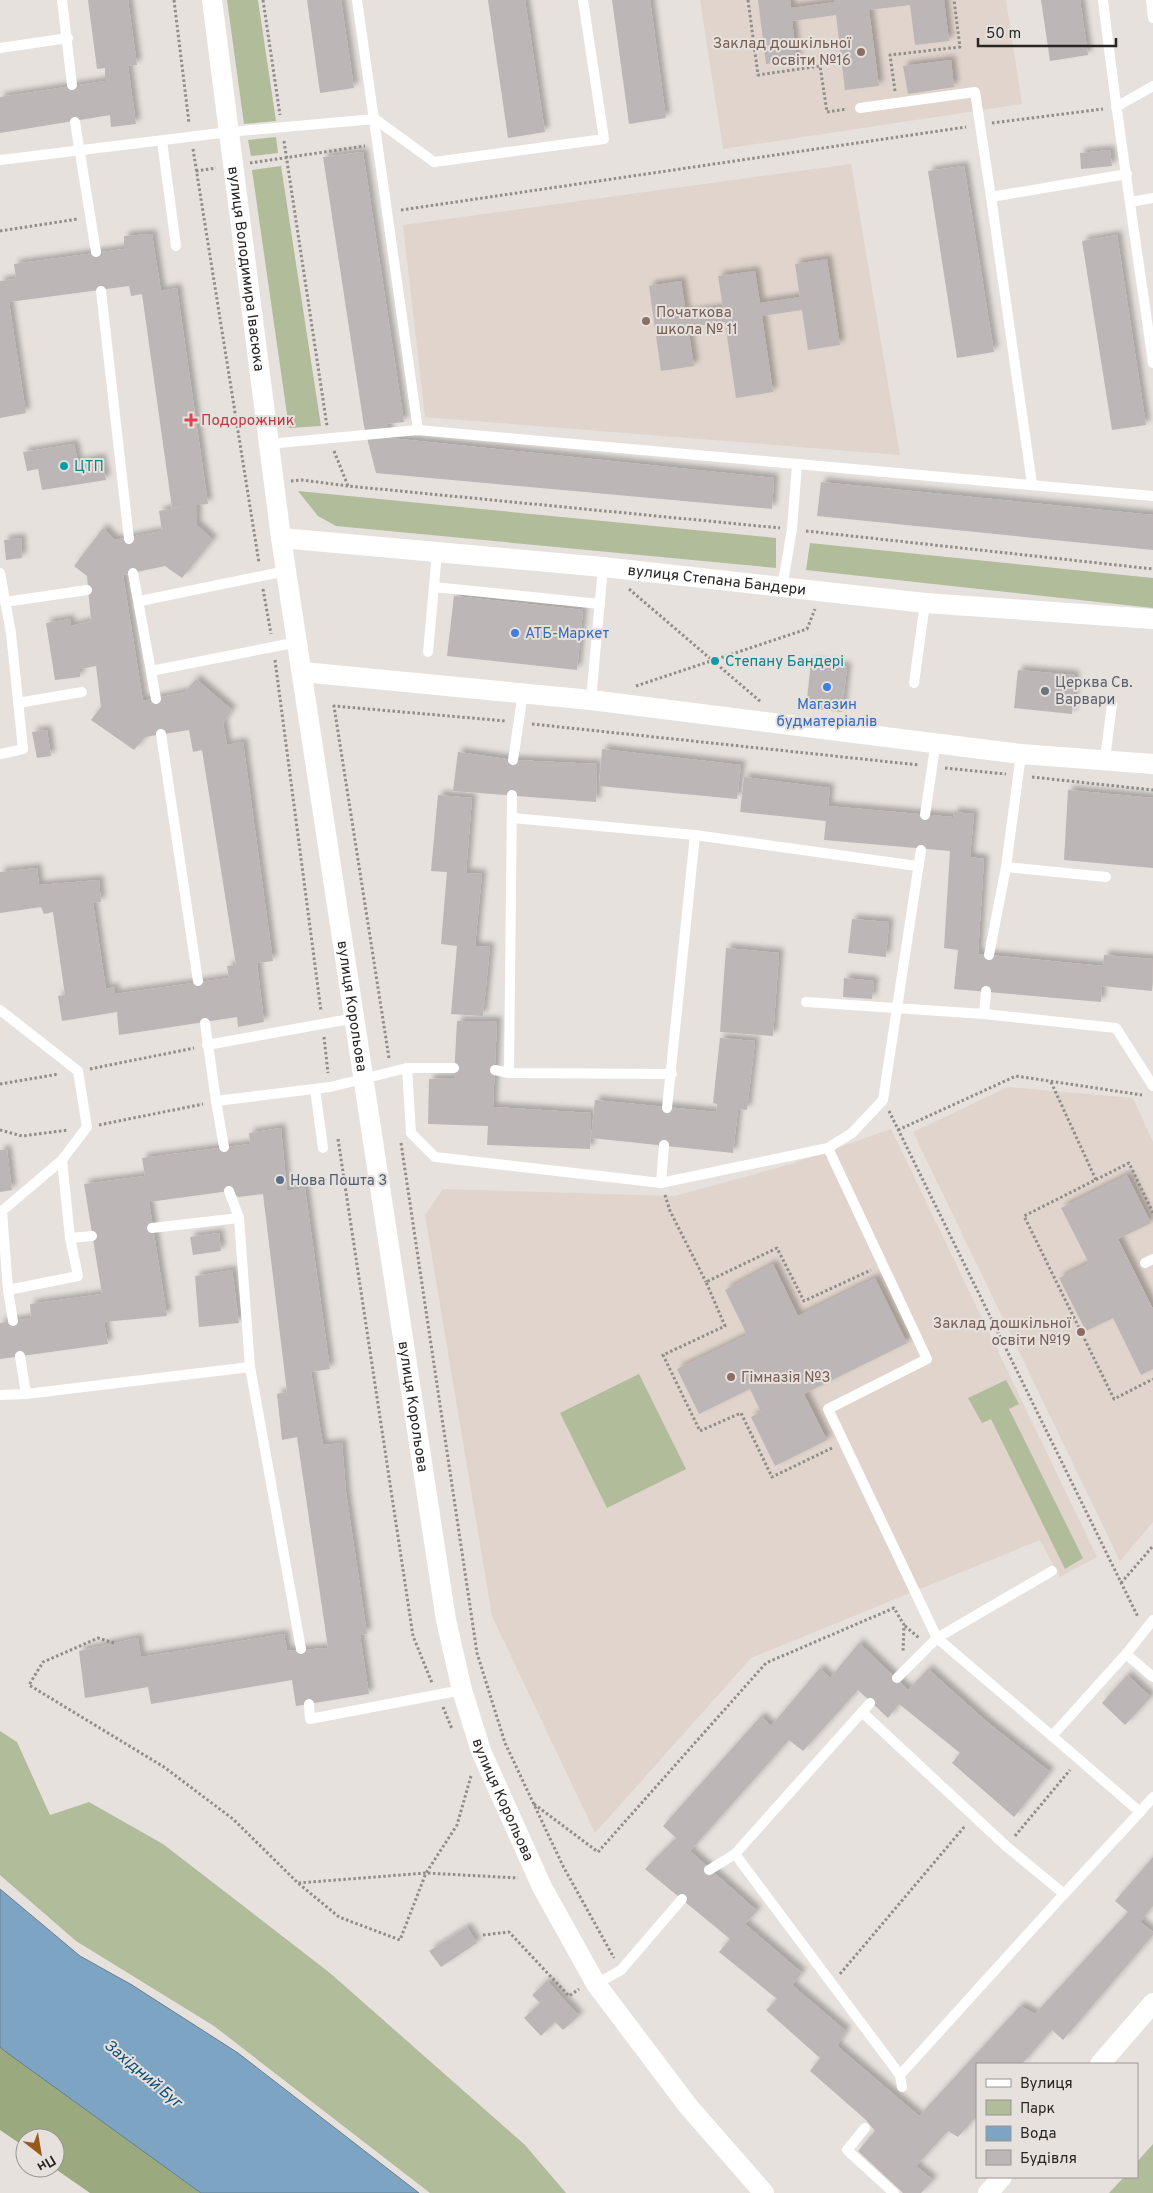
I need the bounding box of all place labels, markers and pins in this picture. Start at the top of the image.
place label: Заклад дошкільної освіти №16 [713,35,852,71]
marker: Заклад дошкільної освіти №16 [855,46,867,58]
place label: Початкова школа № 11 [656,304,738,340]
marker: Початкова школа № 11 [640,315,652,327]
place label: Подорожник [201,412,294,431]
marker: Подорожник [185,414,197,426]
place label: ЦТП [74,458,104,477]
marker: ЦТП [58,460,70,472]
place label: АТБ-Маркет [525,625,610,644]
marker: АТБ-Маркет [509,627,521,639]
place label: Степану Бандері [725,653,844,672]
marker: Степану Бандері [709,655,721,667]
place label: Церква Св. Варвари [1055,674,1133,710]
marker: Магазин будматеріалів [821,681,833,693]
marker: Церква Св. Варвари [1039,685,1051,697]
place label: Магазин будматеріалів [777,696,877,732]
place label: Нова Пошта 3 [290,1172,387,1191]
marker: Нова Пошта 3 [274,1174,286,1186]
place label: Заклад дошкільної освіти №19 [933,1315,1072,1351]
marker: Заклад дошкільної освіти №19 [1075,1326,1087,1338]
place label: Гімназія №3 [741,1369,830,1388]
marker: Гімназія №3 [725,1371,737,1383]

